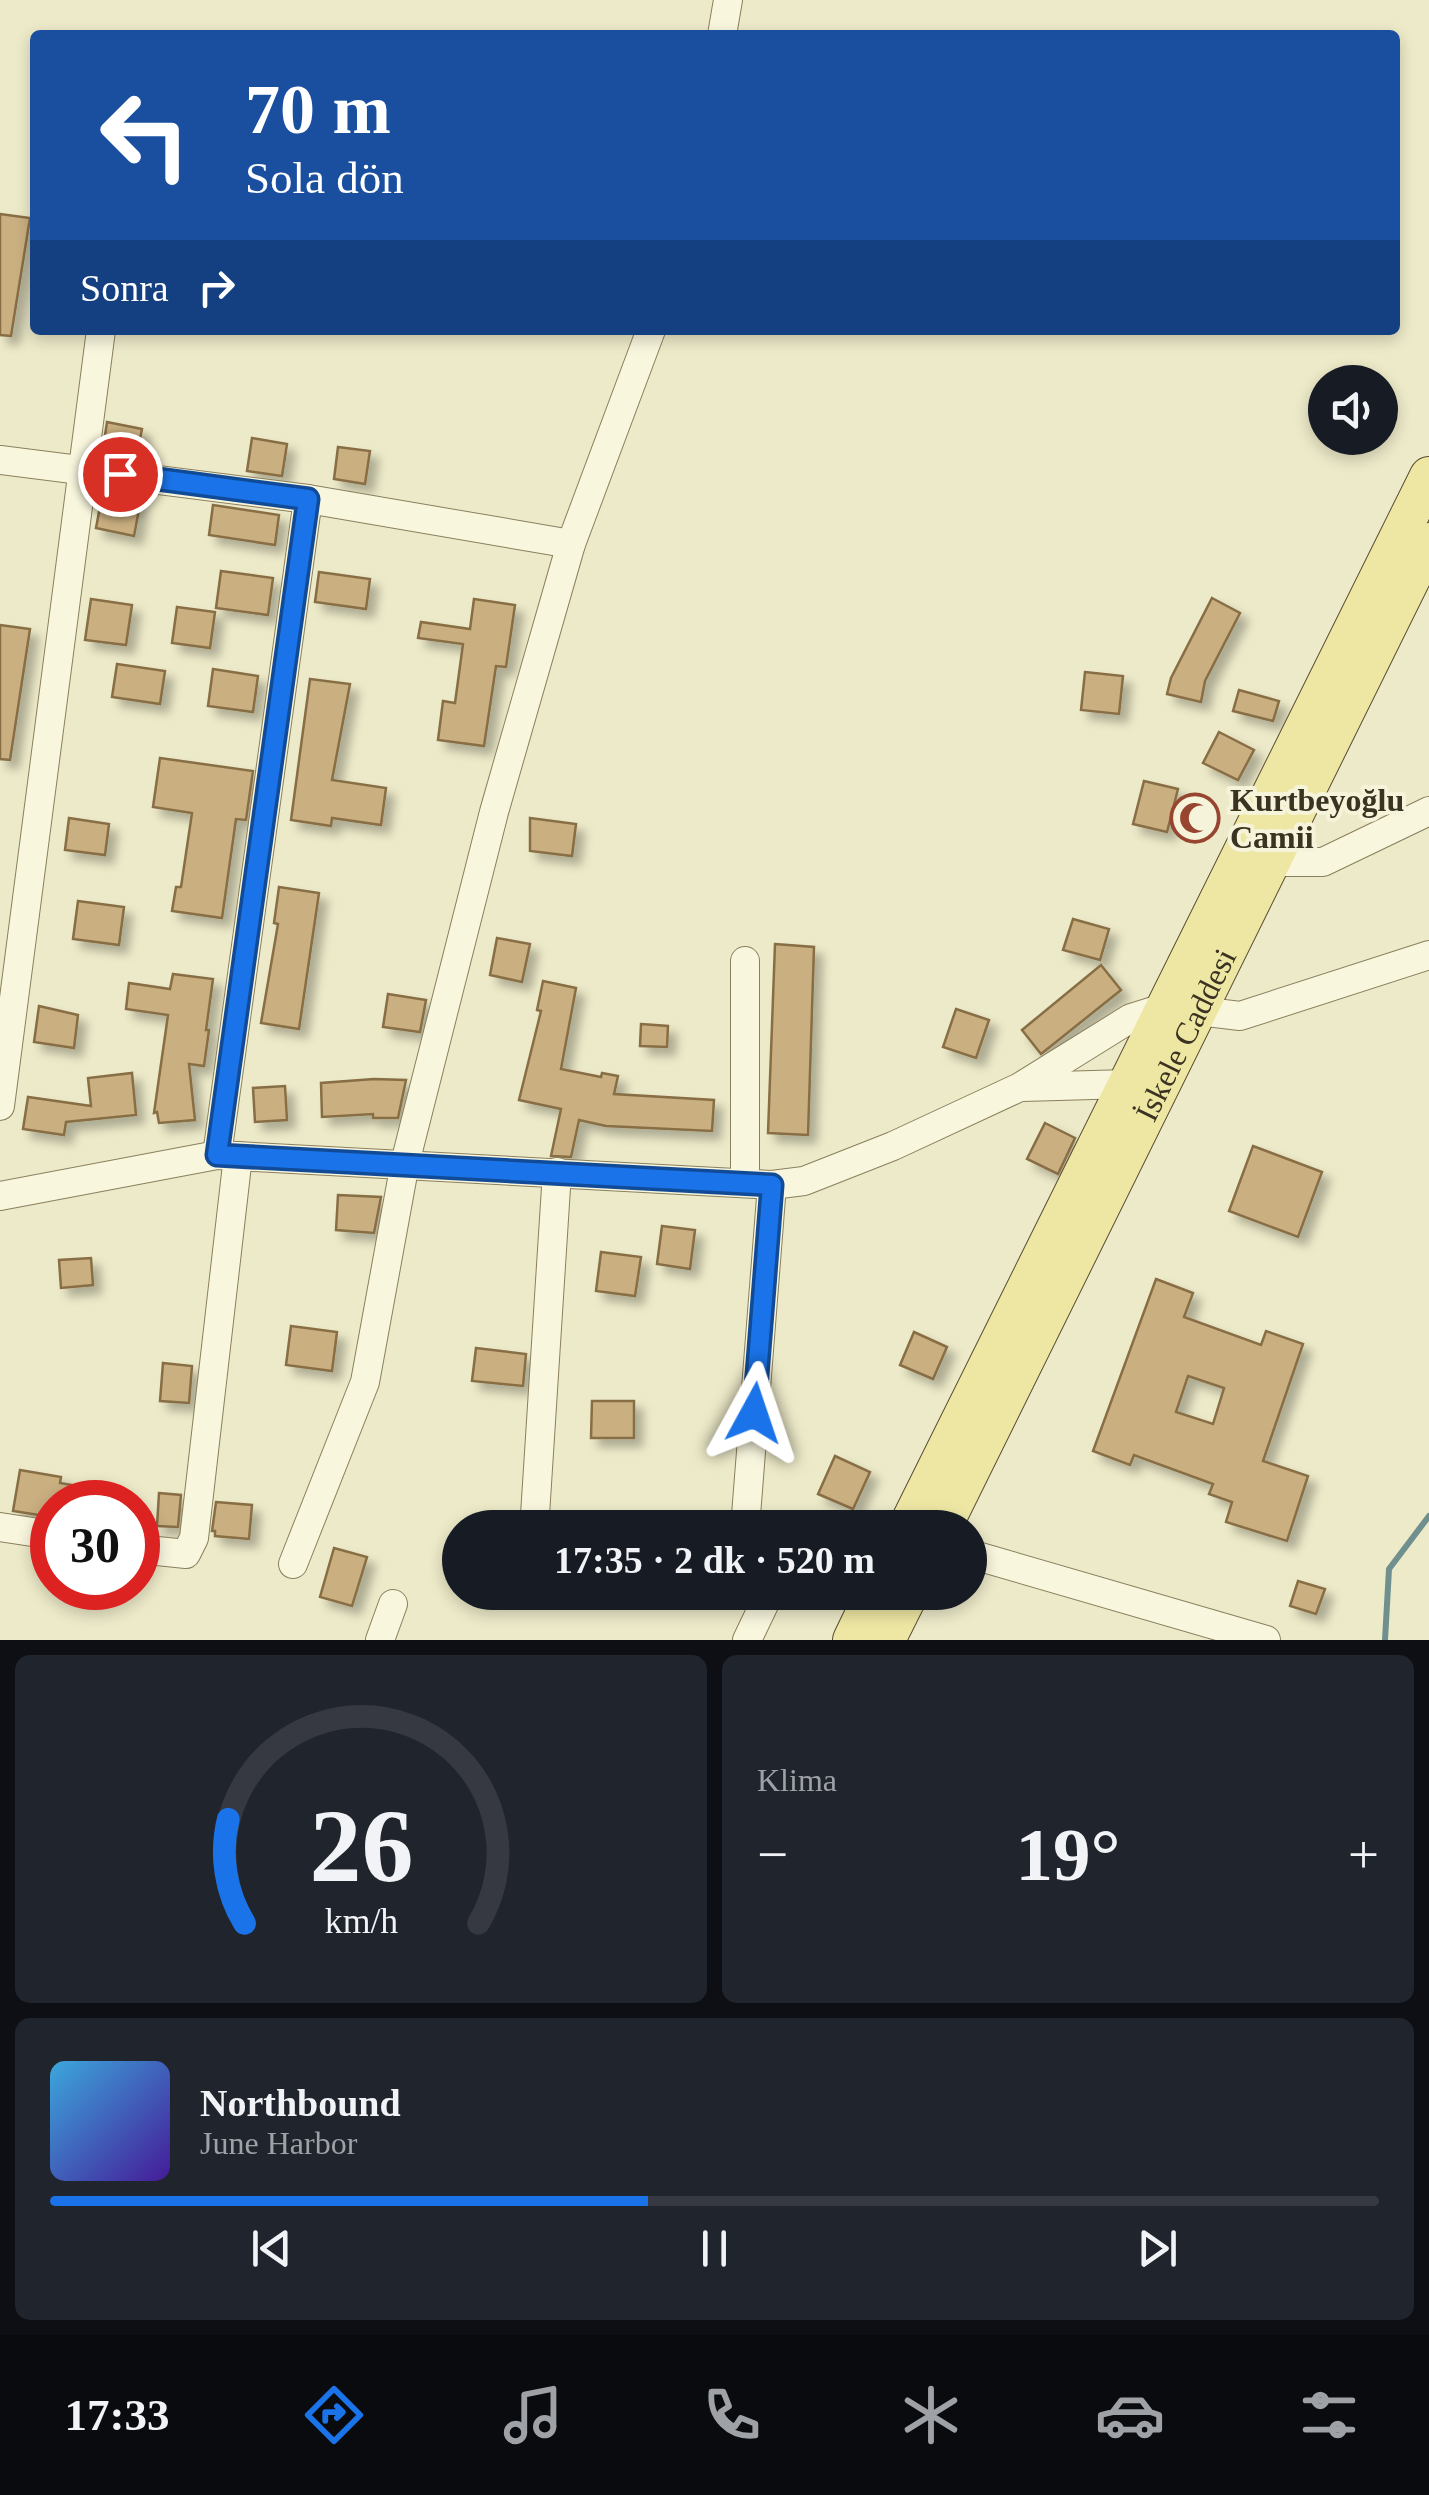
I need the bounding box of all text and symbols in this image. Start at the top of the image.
icon: left [80,70,210,200]
text: 70 m [245,71,391,148]
text: Sola dön [245,153,404,203]
icon: right [189,260,244,315]
text: Sonra [80,267,169,309]
map controls [1308,365,1398,455]
button: sound [1308,365,1398,455]
pin [78,432,163,517]
icon: arrive [93,447,148,502]
place label: Kurtbeyoğlu Camii [1230,782,1404,855]
mosque icon: Kurtbeyoğlu Camii [1169,792,1221,844]
street label: İskele Caddesi [1128,943,1243,1127]
position arrow [702,1361,806,1465]
speed limit sign: 30 [30,1480,160,1610]
text: 17:35 · 2 dk · 520 m [554,1539,875,1581]
text: Klima [757,1762,837,1798]
text: 26 [309,1788,413,1903]
text: 19° [1016,1813,1121,1896]
text: − [757,1824,788,1885]
text: + [1348,1824,1379,1885]
text: km/h [324,1901,398,1941]
text: Northbound [200,2082,401,2124]
text: June Harbor [200,2125,357,2161]
icon: previous [244,2221,299,2276]
icon: pause [687,2221,742,2276]
icon: next [1130,2221,1185,2276]
icon: directions [299,2380,369,2450]
icon: music [498,2380,568,2450]
icon: phone [697,2380,767,2450]
icon: climate [896,2380,966,2450]
icon: car [1095,2380,1165,2450]
icon: filters [1294,2380,1364,2450]
text: 17:33 [65,2390,170,2440]

